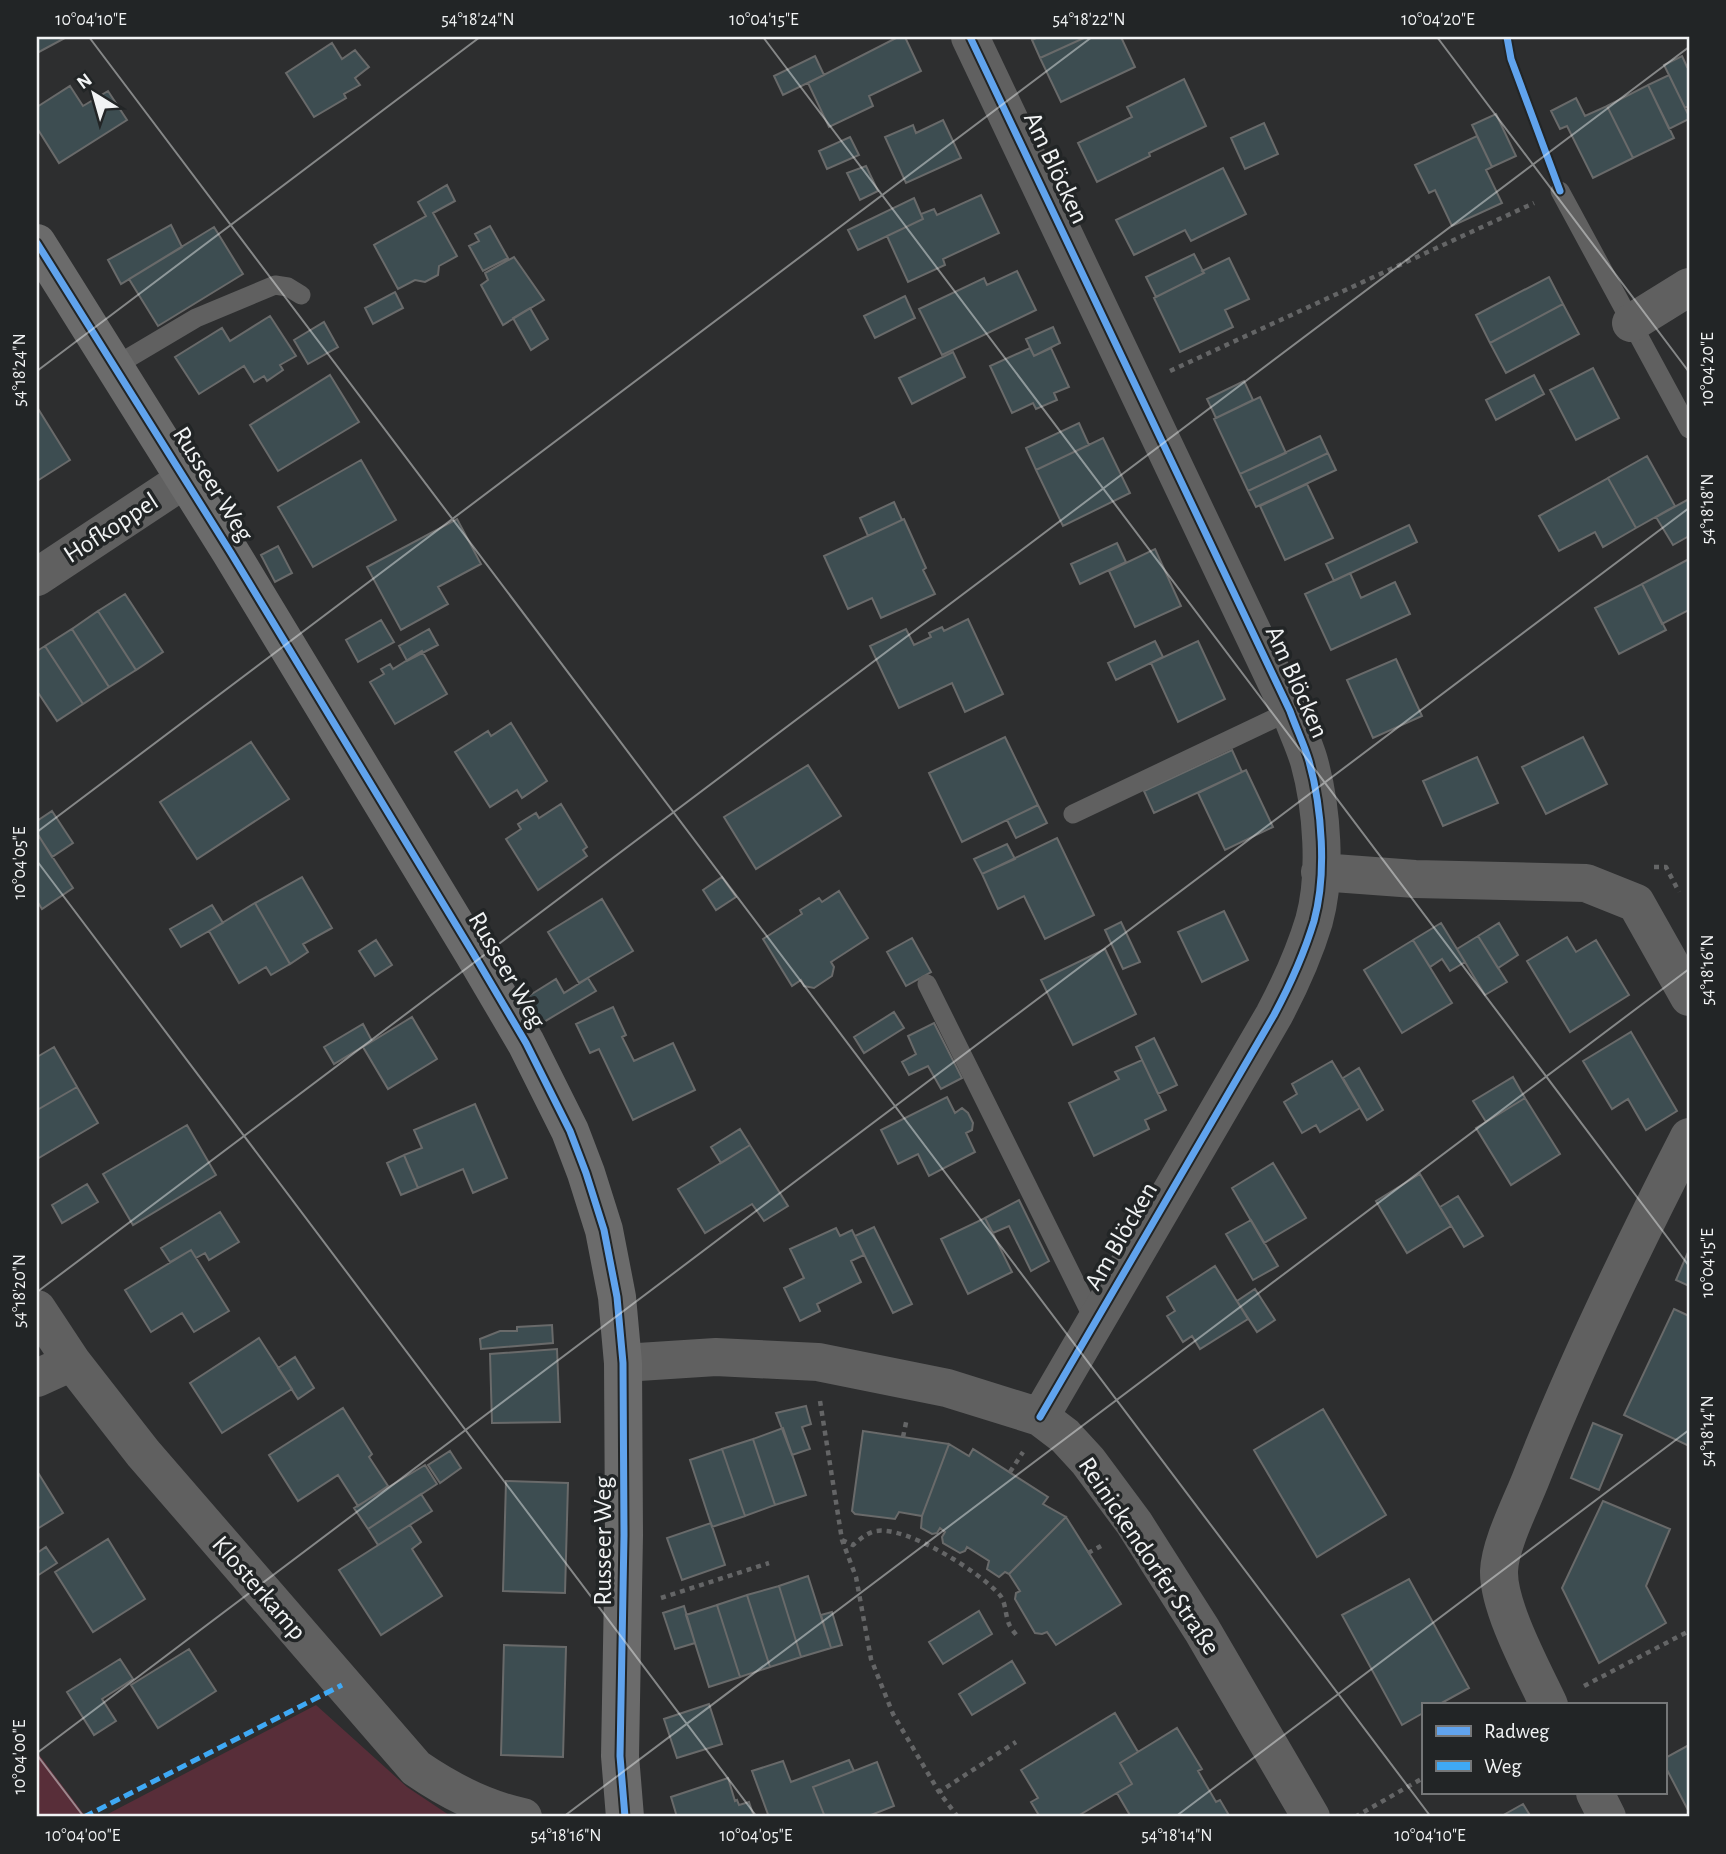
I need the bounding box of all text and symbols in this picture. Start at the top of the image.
text: 10°04'10"E [55,11,127,29]
text: 54°18'24"N [441,11,515,29]
text: 10°04'15"E [729,11,799,29]
text: 54°18'22"N [1053,11,1125,29]
text: 10°04'20"E [1401,11,1475,29]
north arrow [60,60,130,130]
text: N [74,70,96,93]
street label: Am Blöcken [1019,108,1093,228]
text: 10°04'20"E [1699,332,1717,406]
text: 54°18'24"N [11,333,29,407]
street label: Russeer Weg [168,422,259,546]
text: 54°18'18"N [1699,473,1717,545]
street label: Hofkoppel [59,488,163,568]
street label: Am Blöcken [1261,622,1333,742]
text: 10°04'05"E [11,826,29,899]
street label: Russeer Weg [463,907,551,1033]
text: 54°18'16"N [1699,934,1717,1006]
street label: Am Blöcken [1080,1178,1162,1294]
text: 10°04'15"E [1699,1228,1717,1298]
text: 54°18'20"N [11,1254,29,1328]
text: 54°18'14"N [1699,1395,1717,1467]
street label: Reinickendorfer Straße [1073,1453,1225,1659]
street label: Russeer Weg [590,1476,616,1606]
street label: Klosterkamp [207,1531,311,1645]
legend [1422,1703,1666,1794]
text: 10°04'00"E [11,1719,29,1794]
text: Radweg [1484,1721,1550,1742]
text: Weg [1484,1756,1522,1777]
text: 10°04'00"E [46,1827,121,1845]
text: 54°18'16"N [530,1827,602,1845]
text: 10°04'05"E [720,1827,793,1845]
text: 54°18'14"N [1141,1827,1213,1845]
text: 10°04'10"E [1394,1827,1466,1845]

